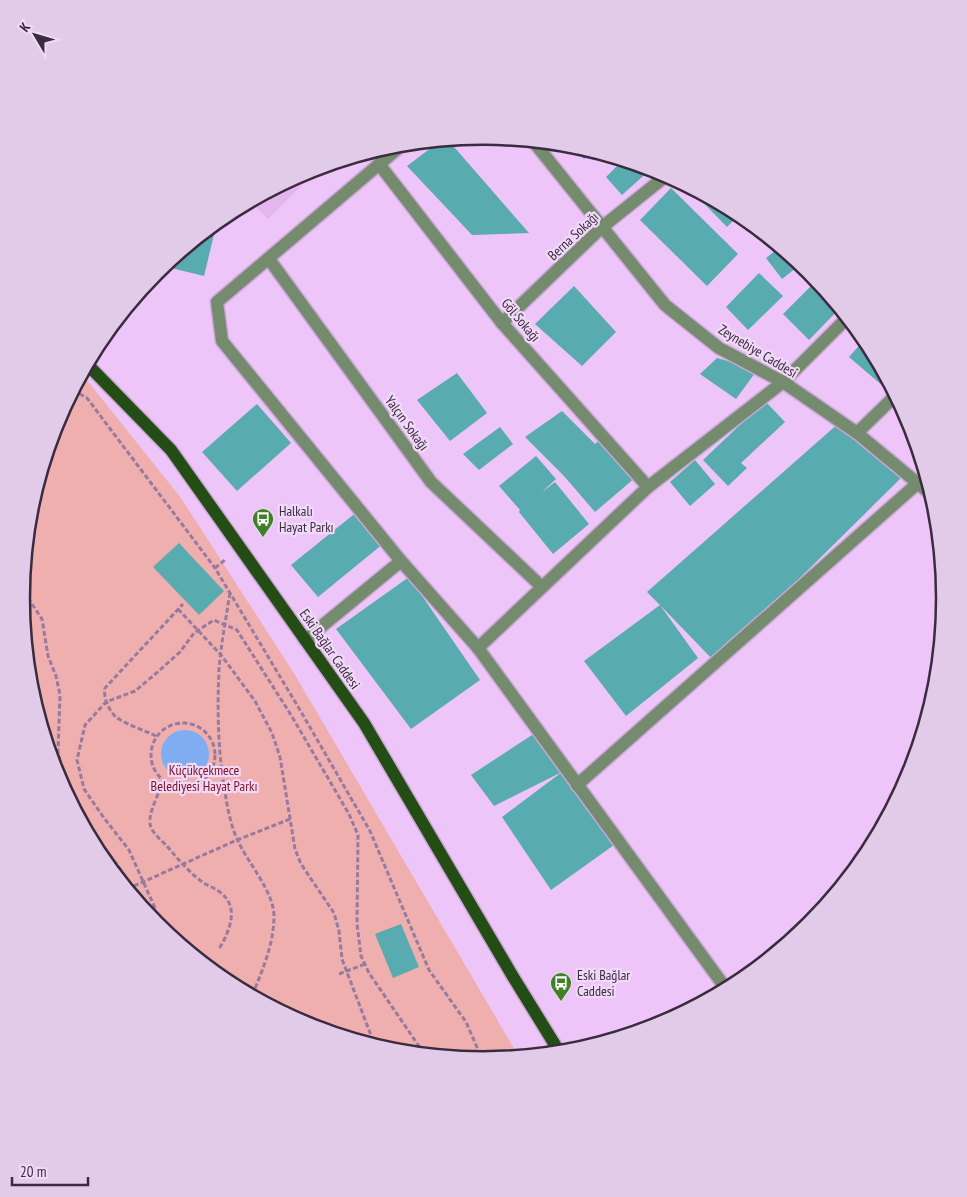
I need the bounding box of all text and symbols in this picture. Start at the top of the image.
north arrow [10,10,60,60]
text: K [15,18,35,35]
street label: Berna Sokağı [544,208,602,264]
street label: Göl Sokağı [498,295,544,345]
street label: Zeynebiye Caddesi [715,320,801,382]
street label: Yalçın Sokağı [381,392,433,454]
place label: Halkalı Hayat Parkı [279,502,334,536]
bus stop icon: Halkalı Hayat Parkı [251,507,275,538]
street label: Eski Bağlar Caddesi [296,606,364,692]
park label: Küçükçekmece Belediyesi Hayat Parkı [151,761,257,795]
place label: Eski Bağlar Caddesi [577,966,630,1000]
bus stop icon: Eski Bağlar Caddesi [549,971,573,1002]
scale bar [12,1154,89,1186]
text: 20 m [20,1162,46,1181]

